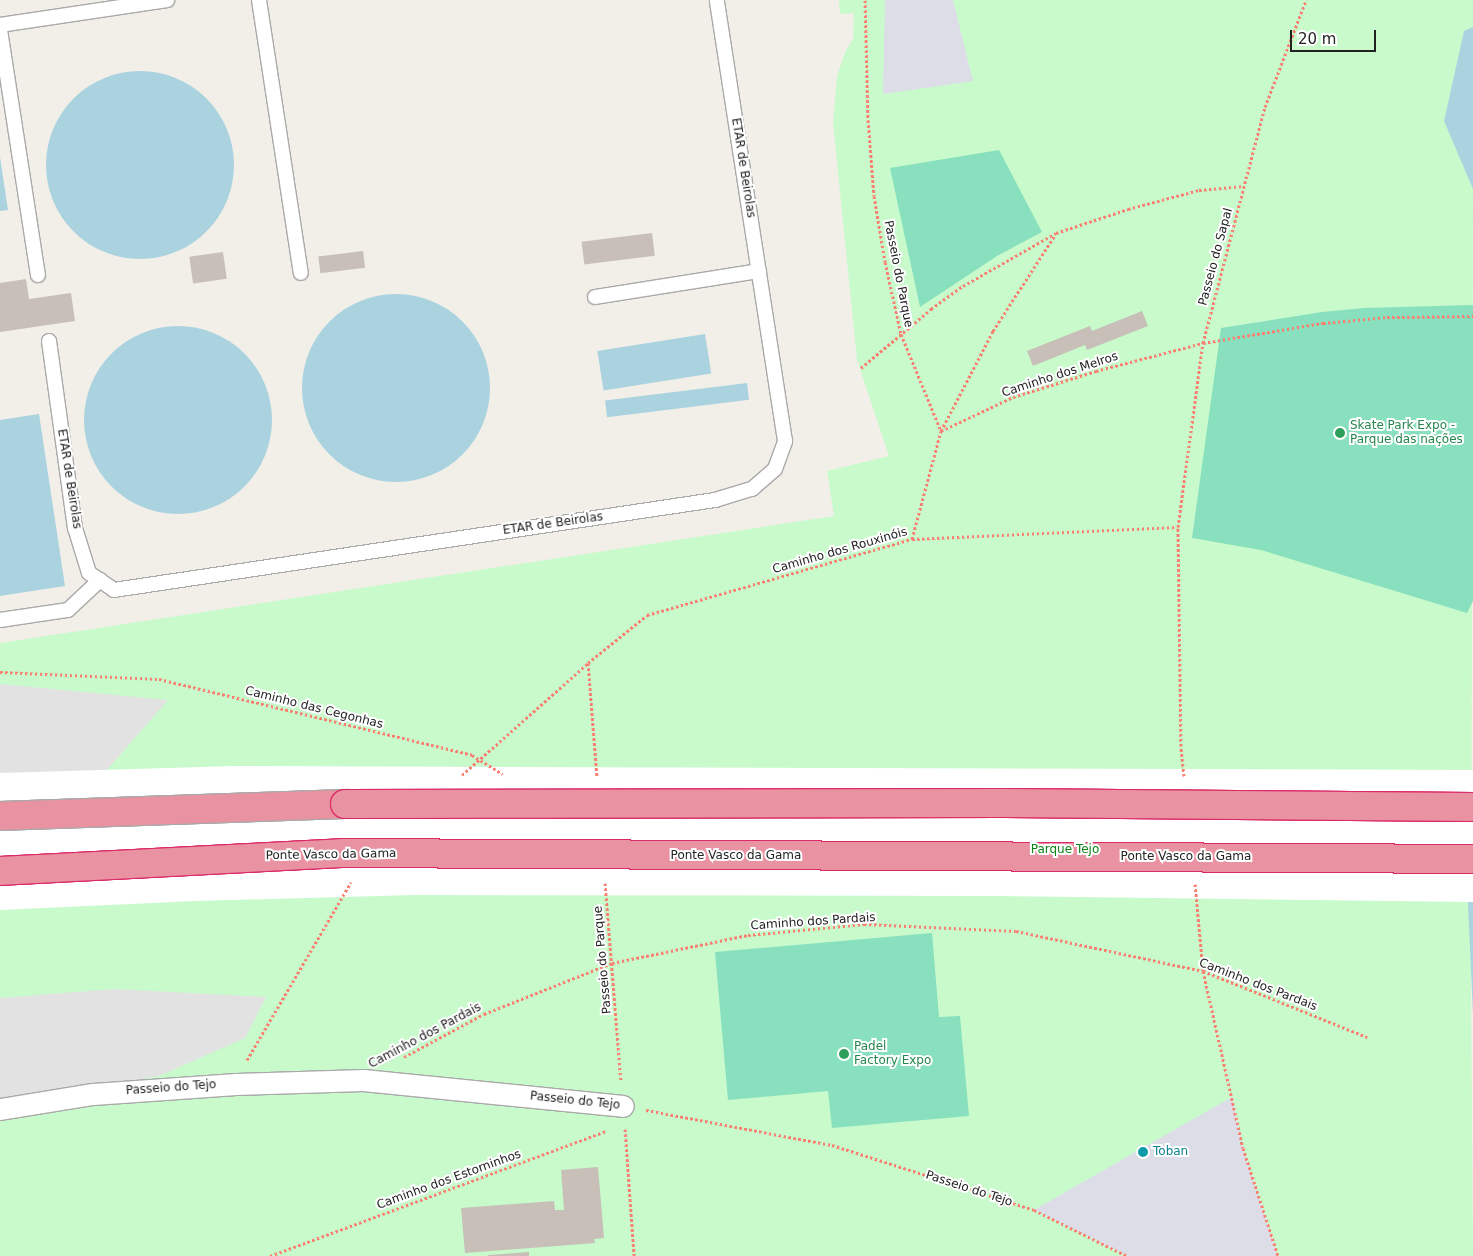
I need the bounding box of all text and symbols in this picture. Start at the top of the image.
scale bar [1293,20,1379,52]
text: 20 m [1298,30,1336,48]
street label: ETAR de Beirolas [728,117,758,219]
street label: Passeio do Sapal [1196,207,1236,307]
street label: Passeio do Parque [881,219,915,329]
street label: Caminho dos Melros [1000,349,1120,401]
place label: Skate Park Expo - Parque das nações [1350,419,1463,447]
marker: Skate Park Expo - Parque das nações [1334,427,1346,439]
street label: ETAR de Beirolas [54,428,84,530]
street label: ETAR de Beirolas [502,510,604,538]
street label: Caminho dos Rouxinóis [771,525,909,577]
street label: Caminho das Cegonhas [244,684,384,732]
park label: Parque Tejo [1031,843,1099,857]
street label: Ponte Vasco da Gama [265,847,397,863]
street label: Ponte Vasco da Gama [671,849,801,863]
street label: Ponte Vasco da Gama [1121,850,1251,864]
street label: Passeio do Parque [591,905,615,1015]
street label: Caminho dos Pardais [750,910,876,934]
street label: Caminho dos Pardais [1197,956,1319,1014]
street label: Caminho dos Pardais [366,1000,484,1072]
place label: Padel Factory Expo [854,1040,931,1068]
marker: Padel Factory Expo [838,1048,850,1060]
street label: Passeio do Tejo [125,1078,217,1098]
street label: Passeio do Tejo [529,1089,621,1113]
place label: Toban [1153,1145,1188,1159]
marker: Toban [1137,1146,1149,1158]
street label: Caminho dos Estorninhos [375,1147,523,1213]
street label: Passeio do Tejo [924,1168,1014,1210]

